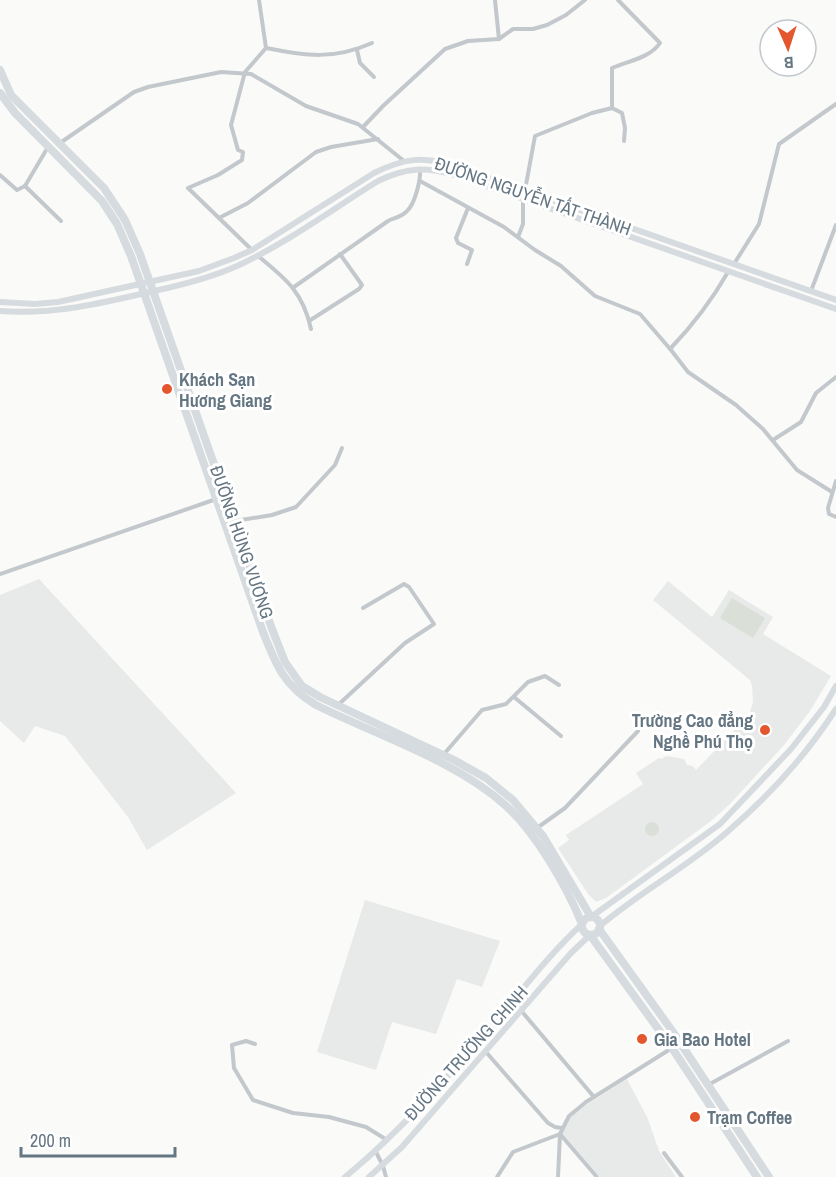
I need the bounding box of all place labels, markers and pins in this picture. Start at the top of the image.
place label: Khách Sạn Hương Giang [179,367,272,413]
marker: Khách Sạn Hương Giang [160,382,174,396]
place label: Trường Cao đẳng Nghề Phú Thọ [632,708,753,754]
marker: Trường Cao đẳng Nghề Phú Thọ [758,723,772,737]
place label: Gia Bao Hotel [654,1027,751,1052]
marker: Gia Bao Hotel [635,1032,649,1046]
place label: Trạm Coffee [707,1105,792,1130]
marker: Trạm Coffee [688,1110,702,1124]

